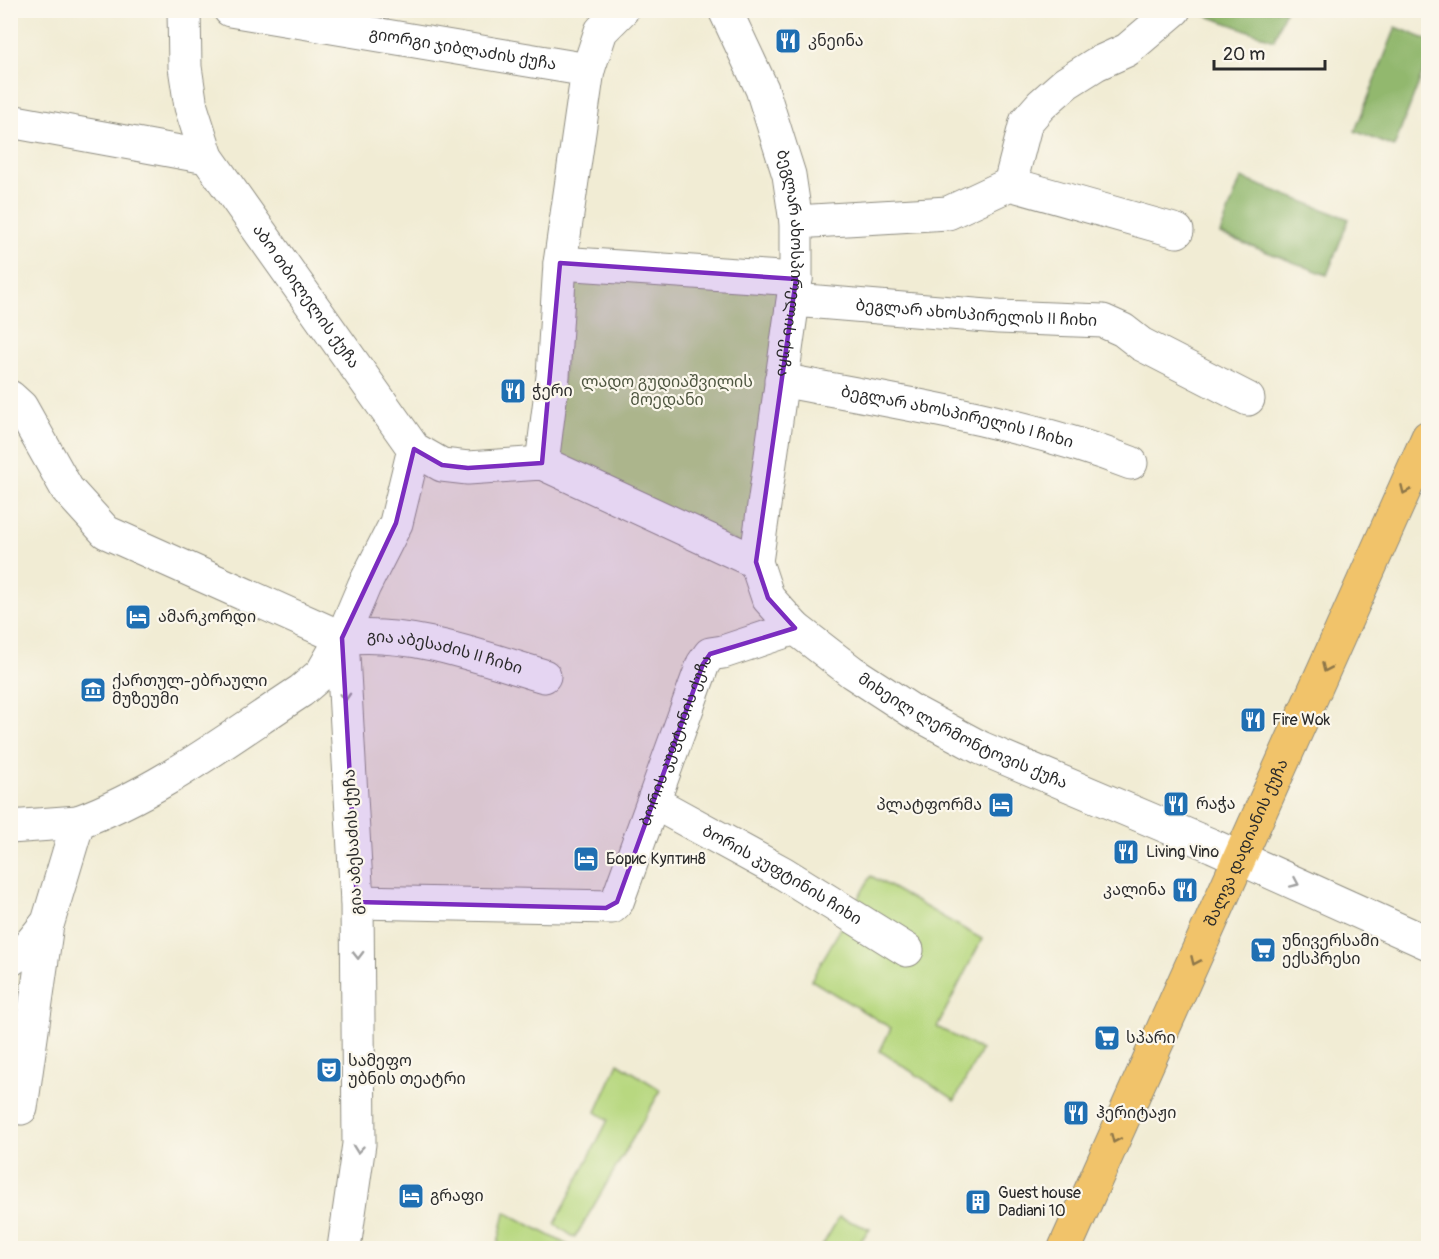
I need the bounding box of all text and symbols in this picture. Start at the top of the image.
street label: გიორგი ჯიბლაძის ქუჩა [368,23,558,75]
restaurant icon: კნეინა [773,26,803,56]
place label: კნეინა [808,31,864,51]
scale bar [1214,33,1325,71]
text: 20 m [1223,43,1265,66]
street label: ბეგლარ ახოსპირელის ქუჩა [772,147,806,378]
street label: აბო თბილელის ქუჩა [248,221,364,372]
street label: ბეგლარ ახოსპირელის II ჩიხი [855,295,1098,331]
park label: ლადო გუდიაშვილის მოედანი [581,372,753,410]
restaurant icon: ჭერი [498,376,528,406]
place label: ჭერი [532,381,573,401]
street label: ბეგლარ ახოსპირელის I ჩიხი [839,382,1076,453]
one-way arrow [1400,484,1412,495]
hotel icon: ამარკორდი [123,602,153,632]
place label: ამარკორდი [158,607,256,627]
street label: გია აბესაძის II ჩიხი [367,627,525,679]
street label: ბორის კუფტინის ქუჩა [635,651,717,829]
one-way arrow [1321,662,1333,673]
street label: მიხეილ ლერმონტოვის ქუჩა [854,669,1071,793]
place label: ქართულ-ებრაული მუზეუმი [112,671,268,709]
museum icon: ქართულ-ებრაული მუზეუმი [78,675,108,705]
one-way arrow [339,692,352,701]
restaurant icon: Fire Wok [1238,705,1268,735]
place label: Fire Wok [1272,710,1330,730]
street label: შალვა დადიანის ქუჩა [1200,756,1293,930]
street label: გია აბესაძის ქუჩა [339,769,367,915]
restaurant icon: რაჭა [1161,789,1191,819]
hotel icon: პლატფორმა [986,790,1016,820]
place label: რაჭა [1196,794,1235,814]
place label: პლატფორმა [876,795,982,815]
street label: ბორის კუფტინის ჩიხი [699,821,865,929]
restaurant icon: Living Vino [1111,837,1141,867]
place label: Living Vino [1146,842,1219,862]
hotel icon: Борис Куптин8 [571,844,601,874]
place label: Борис Куптин8 [606,849,706,869]
restaurant icon: კალინა [1170,875,1200,905]
one-way arrow [1288,875,1299,887]
place label: კალინა [1103,880,1166,900]
place label: უნივერსამი ექსპრესი [1282,931,1379,969]
supermarket icon: უნივერსამი ექსპრესი [1248,935,1278,965]
one-way arrow [351,950,364,959]
one-way arrow [1190,955,1202,966]
supermarket icon: სპარი [1092,1023,1122,1053]
place label: სპარი [1126,1028,1176,1048]
place label: სამეფო უბნის თეატრი [348,1051,466,1089]
theatre icon: სამეფო უბნის თეატრი [314,1055,344,1085]
restaurant icon: ჰერიტაჟი [1061,1098,1091,1128]
place label: ჰერიტაჟი [1096,1103,1176,1123]
one-way arrow [1110,1133,1122,1144]
one-way arrow [352,1145,365,1154]
hotel icon: გრაფი [396,1181,426,1211]
place label: Guest house Dadiani 10 [998,1183,1081,1221]
place label: გრაფი [430,1186,484,1206]
building icon: Guest house Dadiani 10 [963,1187,993,1217]

